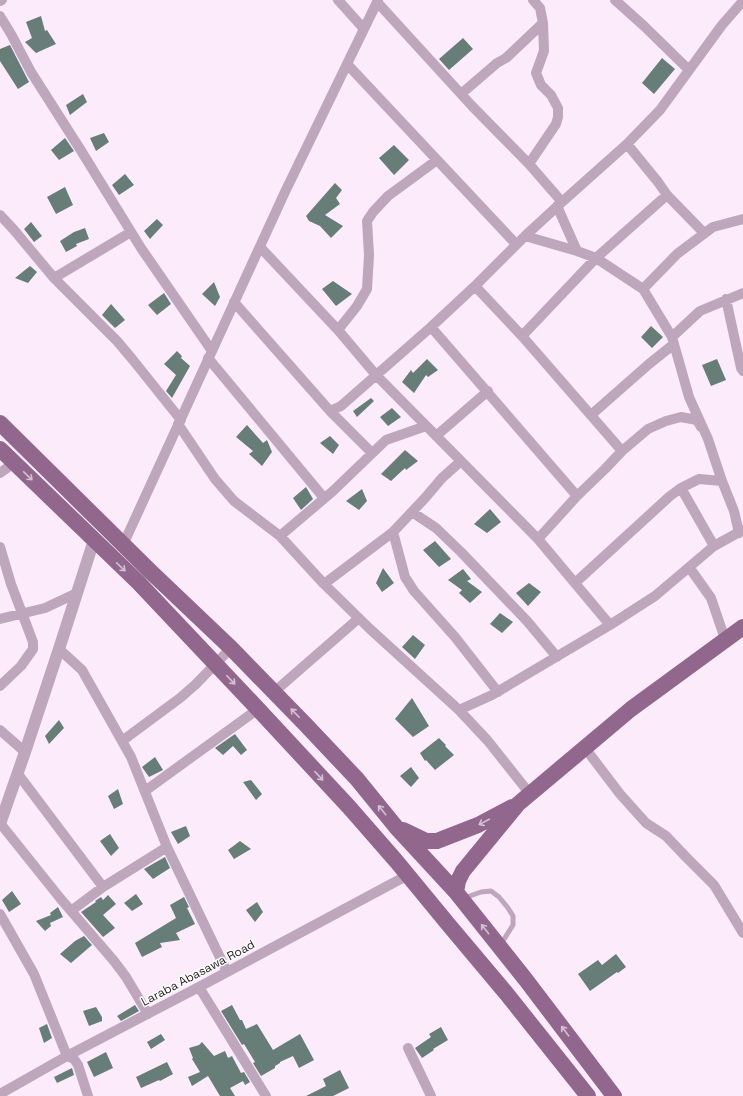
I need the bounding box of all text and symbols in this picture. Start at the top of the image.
one-way arrow [23,471,33,481]
one-way arrow [116,562,126,571]
one-way arrow [226,675,236,685]
one-way arrow [290,708,299,718]
one-way arrow [315,770,324,781]
one-way arrow [377,804,386,815]
one-way arrow [478,819,490,826]
one-way arrow [481,923,490,934]
street label: Laraba Abasawa Road [138,936,258,1010]
one-way arrow [561,1026,569,1037]

